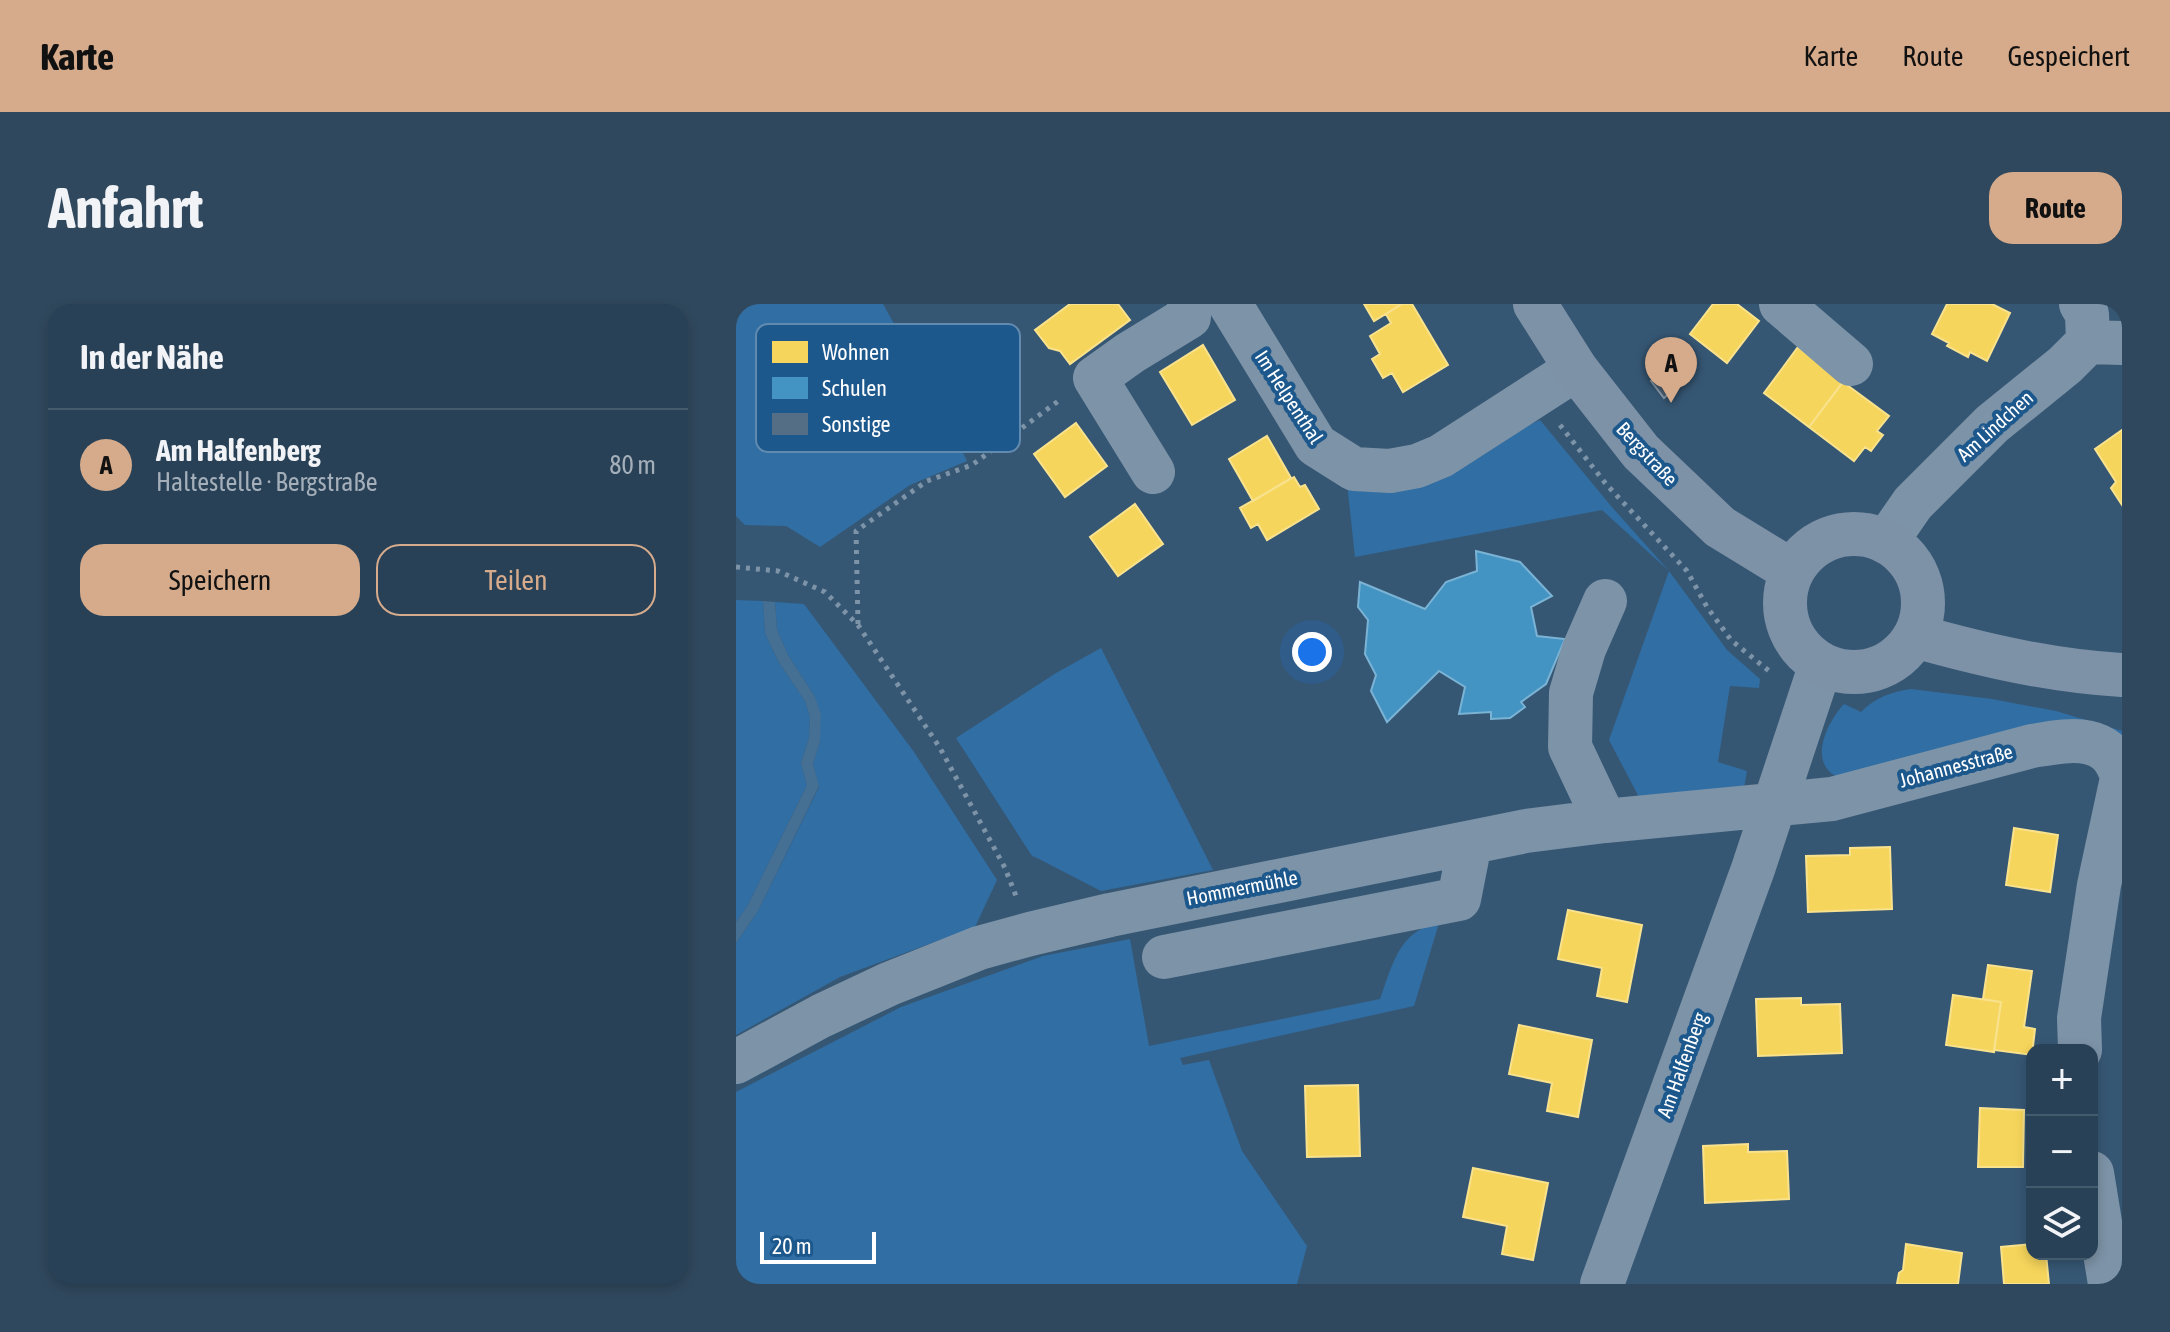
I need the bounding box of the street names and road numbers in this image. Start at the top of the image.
street label: Im Helpenthal [1251,346,1328,448]
street label: Am Lindchen [1952,386,2037,466]
street label: Bergstraße [1612,417,1683,490]
street label: Johannesstraße [1897,739,2015,792]
street label: Hommermühle [1184,865,1299,910]
street label: Am Halfenberg [1652,1009,1711,1120]

